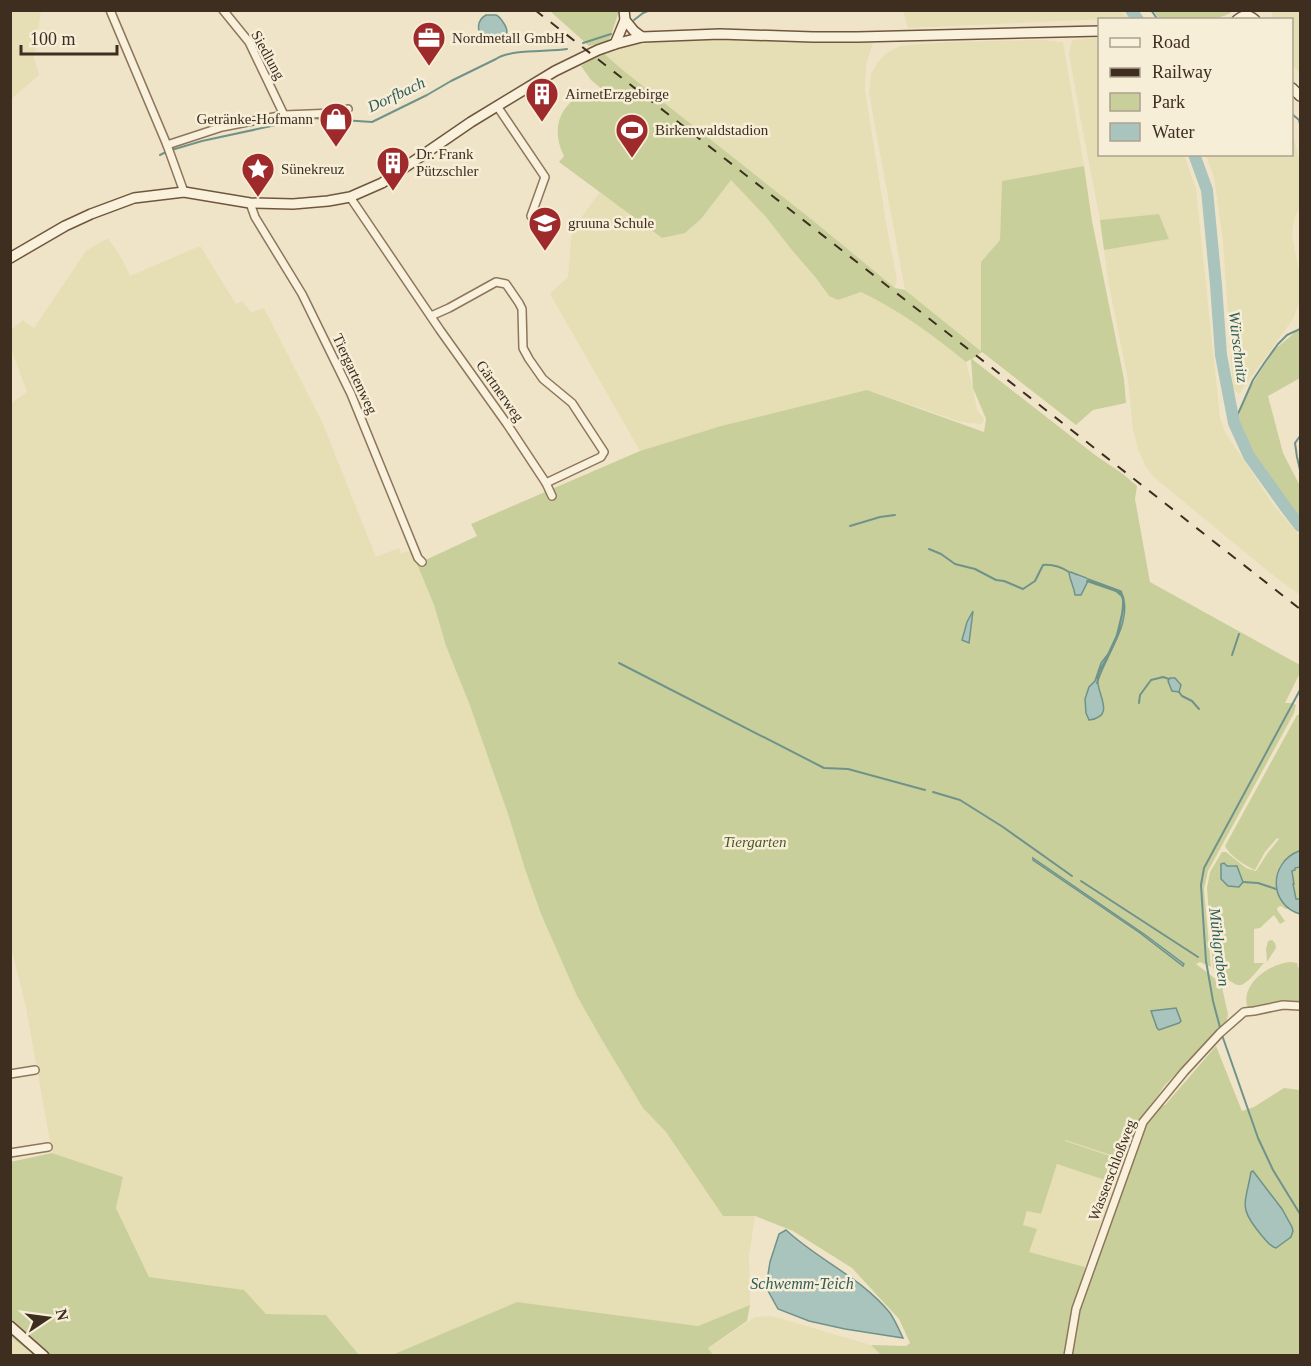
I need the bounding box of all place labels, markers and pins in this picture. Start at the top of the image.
office icon: Nordmetall GmbH [411,20,447,67]
place label: Nordmetall GmbH [452,30,565,46]
building icon: AirnetErzgebirge [524,76,560,123]
place label: AirnetErzgebirge [565,86,669,102]
shop icon: Getränke-Hofmann [318,101,354,148]
place label: Getränke-Hofmann [196,111,313,127]
sports icon: Birkenwaldstadion [614,112,650,159]
place label: Birkenwaldstadion [655,122,769,138]
building icon: Dr. Frank Pützschler [375,145,411,192]
place label: Dr. Frank Pützschler [416,146,478,179]
place icon: Sünekreuz [240,151,276,198]
place label: Sünekreuz [281,161,345,177]
school or university icon: gruuna Schule [527,205,563,252]
place label: gruuna Schule [568,215,655,231]

